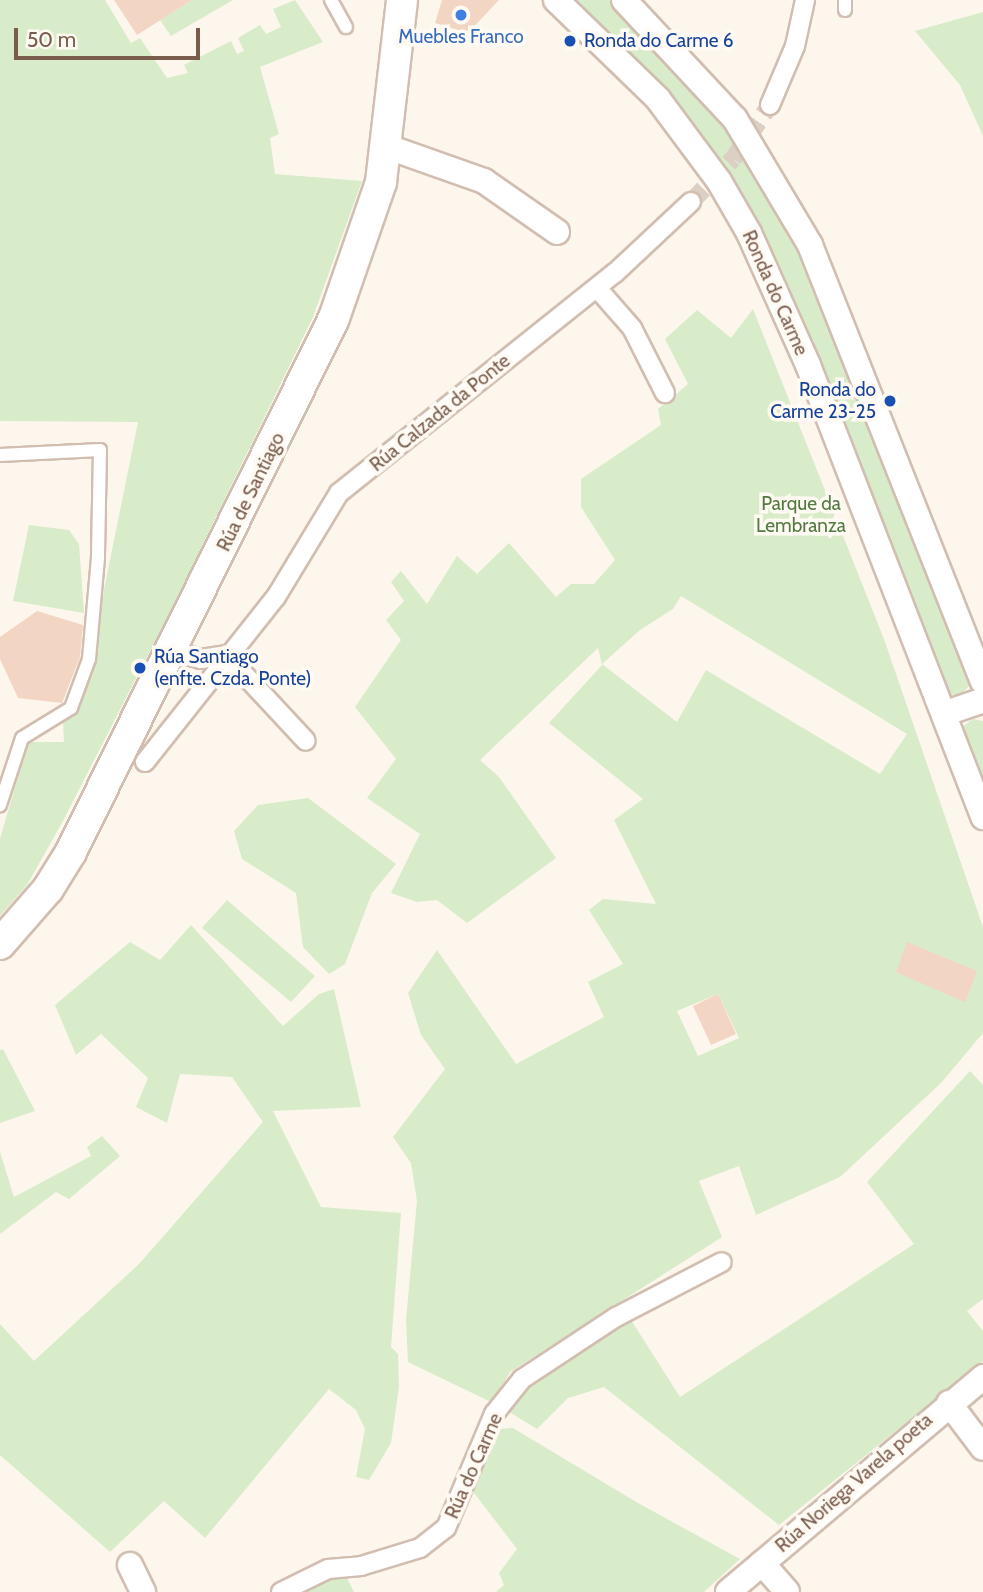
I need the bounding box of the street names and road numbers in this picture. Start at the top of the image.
street label: Ronda do Carme [737,227,813,359]
street label: Rúa Calzada da Ponte [365,350,515,476]
street label: Rúa de Santiago [212,429,290,555]
street label: Rúa Noriega Varela poeta [771,1409,937,1557]
street label: Rúa do Carme [441,1410,507,1522]

